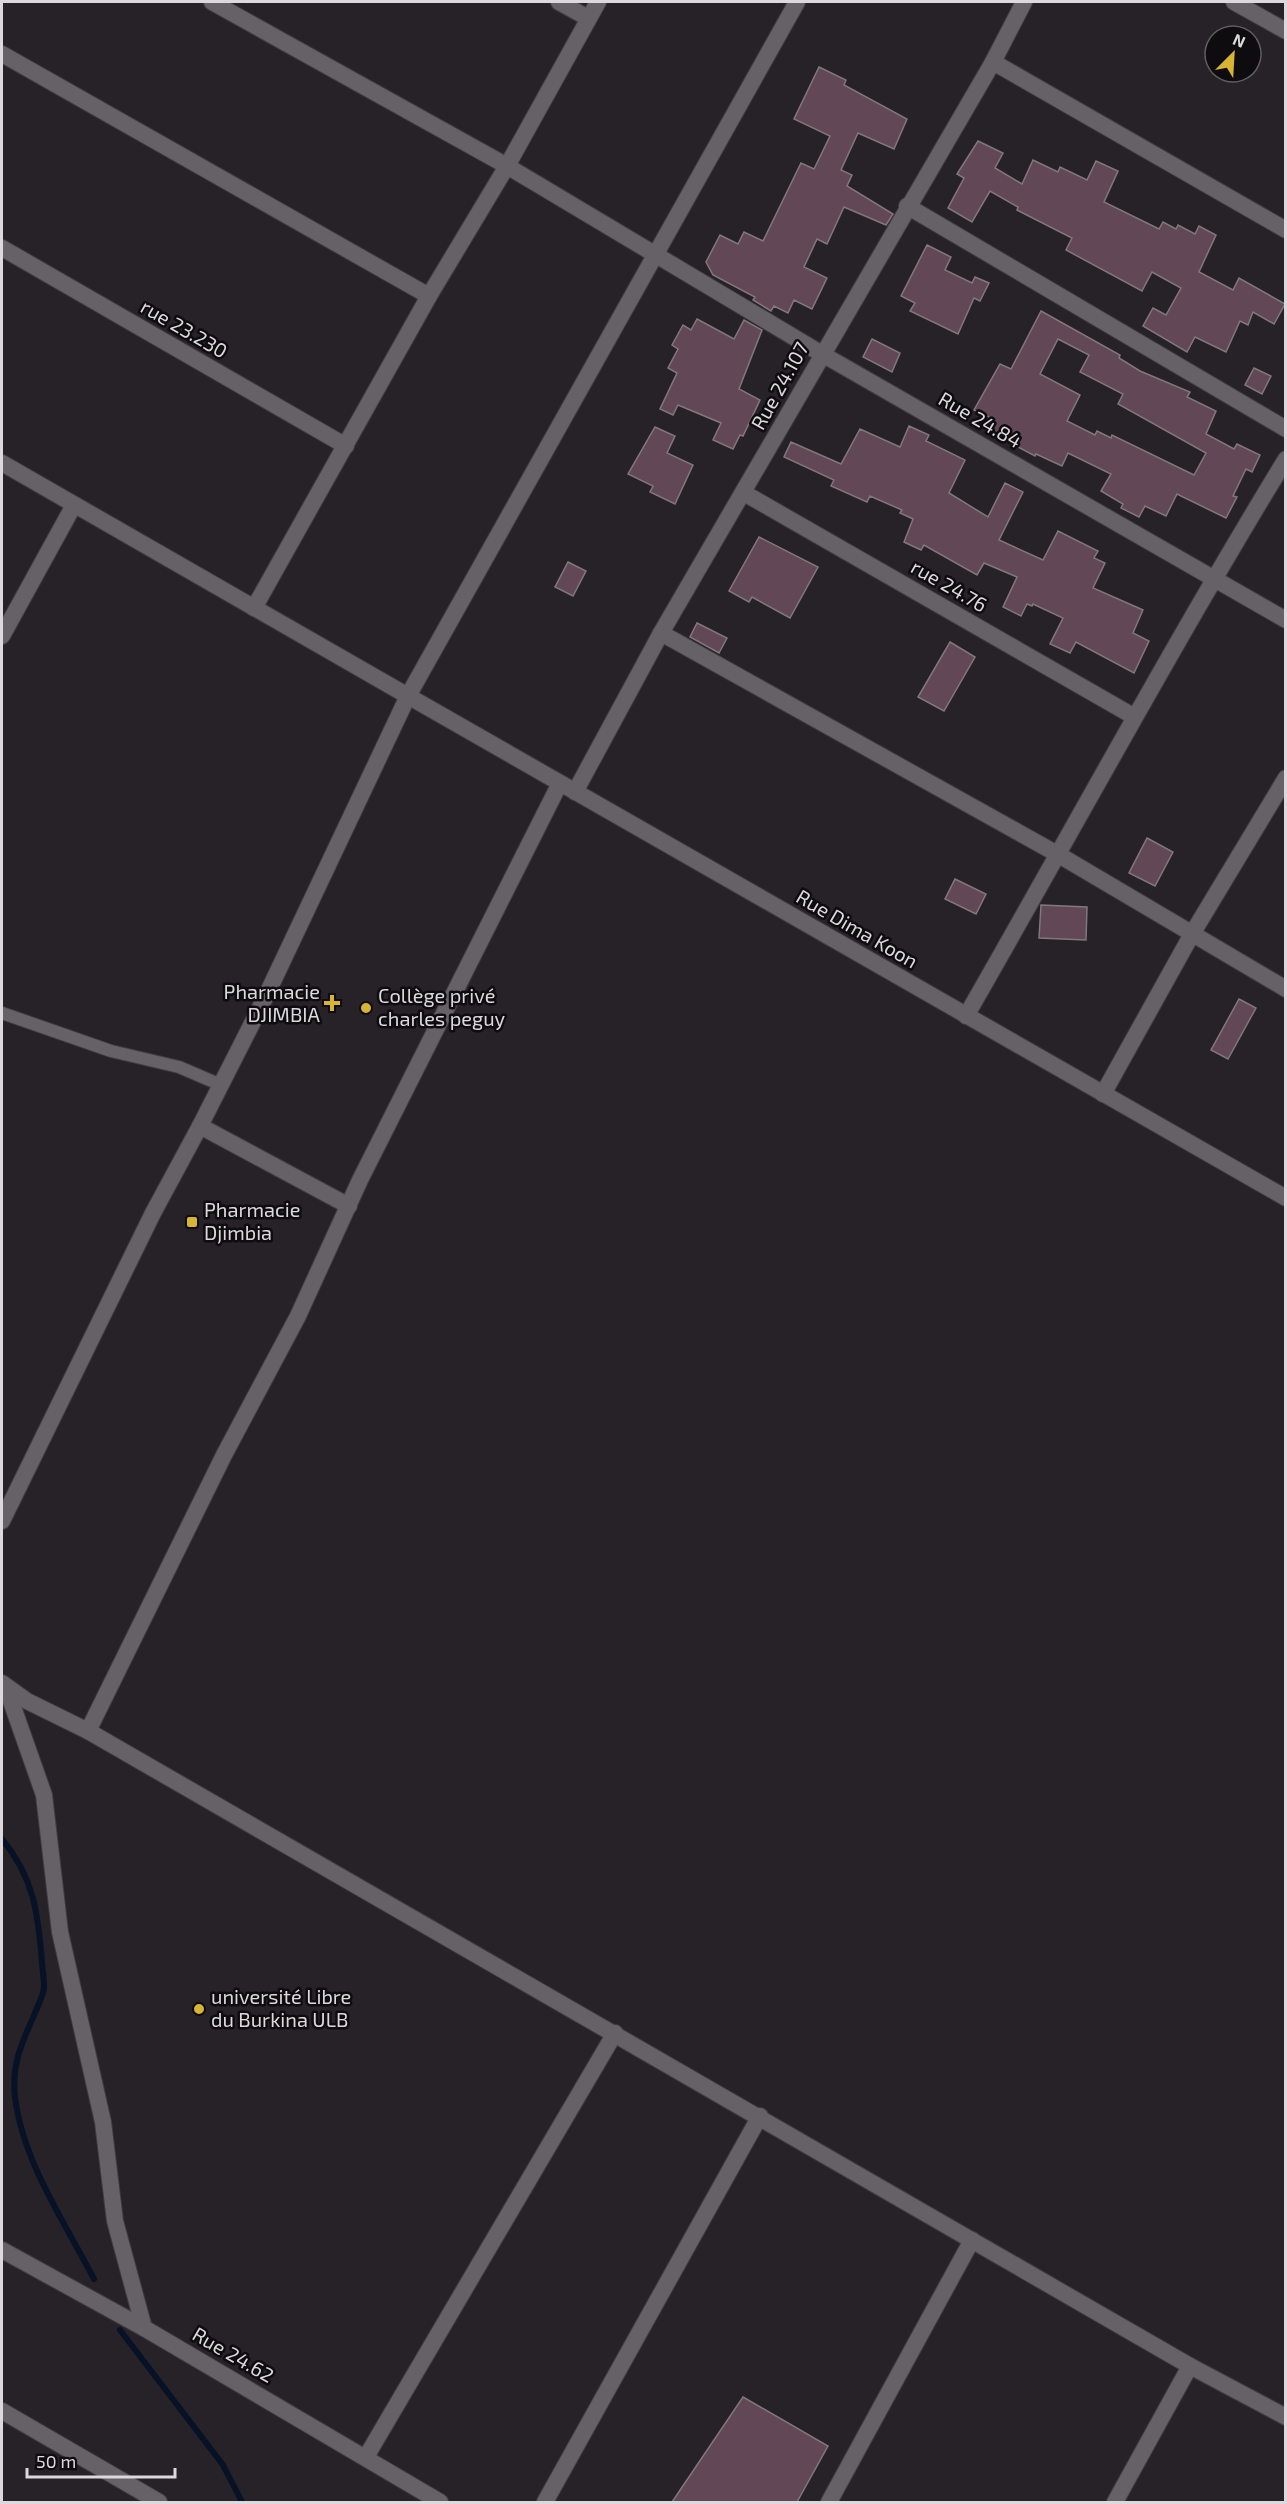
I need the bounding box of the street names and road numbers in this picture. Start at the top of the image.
street label: rue 23.230 [137,294,232,363]
street label: Rue 24.107 [745,338,813,434]
street label: Rue 24.84 [935,386,1026,452]
street label: rue 24.76 [907,554,992,616]
street label: Rue Dima Koon [793,884,922,973]
street label: Rue 24.62 [189,2321,278,2387]

